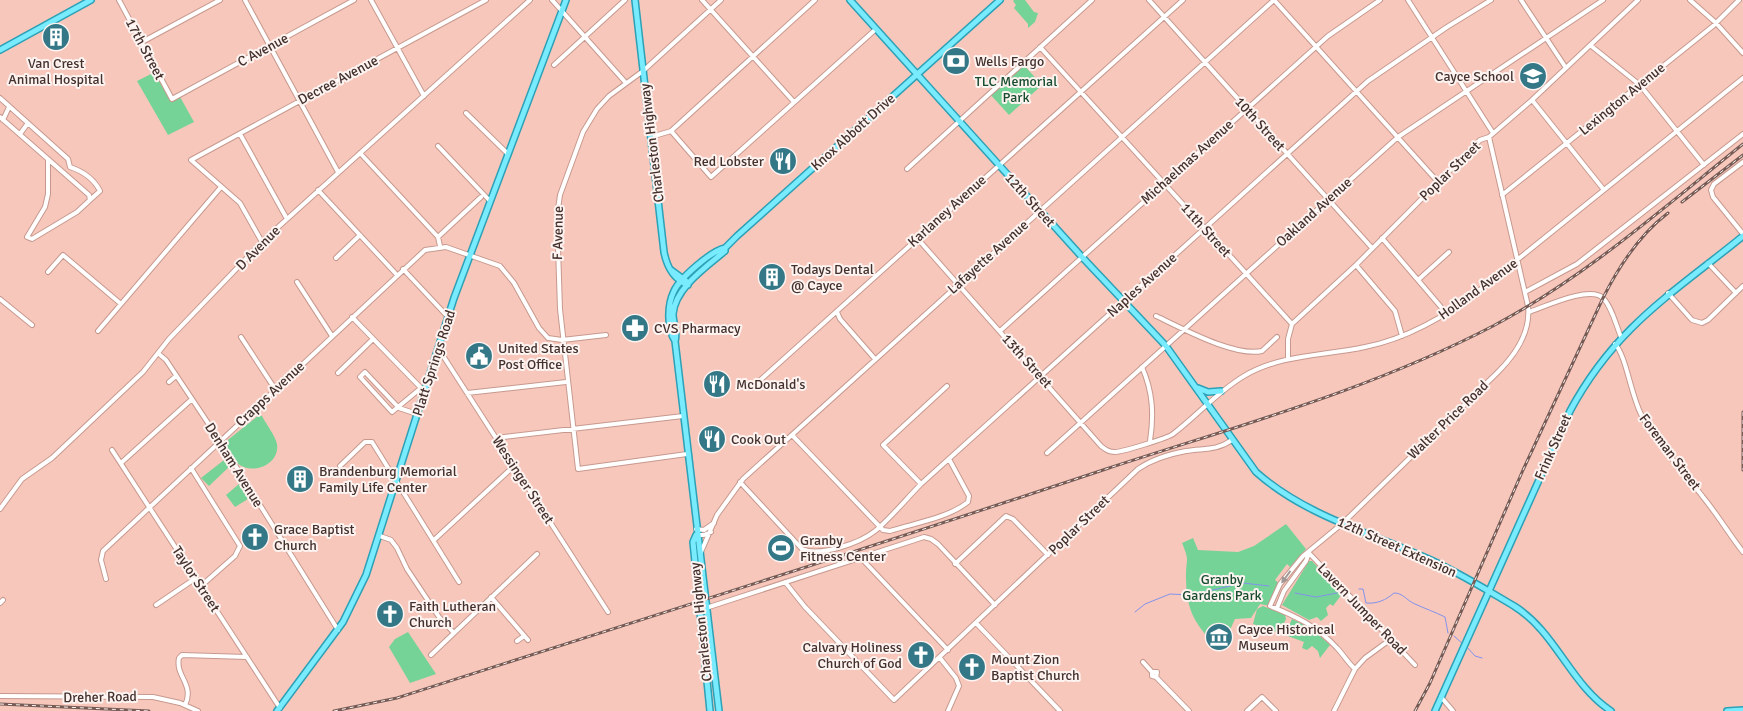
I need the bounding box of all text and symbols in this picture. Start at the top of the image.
street label: 17th Street [122,15,168,83]
building icon: Van Crest Animal Hospital [41,22,71,52]
street label: C Avenue [235,30,291,70]
bank icon: Wells Fargo [941,46,971,76]
street label: Decree Avenue [295,52,381,108]
place label: Wells Fargo [975,53,1044,70]
place label: Van Crest Animal Hospital [8,55,104,88]
street label: Lexington Avenue [1576,59,1668,139]
school or university icon: Cayce School [1518,61,1548,91]
place label: Cayce School [1435,68,1514,85]
park label: TLC Memorial Park [975,73,1057,106]
street label: Charleston Highway [636,82,668,203]
street label: Knox Abbott Drive [807,90,899,174]
street label: 10th Street [1231,93,1289,155]
street label: Michaelmas Avenue [1137,116,1237,208]
street label: Poplar Street [1416,138,1484,204]
restaurant icon: Red Lobster [768,146,798,176]
place label: Red Lobster [694,153,765,170]
street label: 12th Street [1001,169,1059,231]
street label: Karlaney Avenue [904,171,990,251]
street label: Oakland Avenue [1273,174,1355,250]
street label: 11th Street [1177,199,1235,261]
street label: F Avenue [549,206,567,260]
street label: Lafayette Avenue [944,216,1032,298]
street label: D Avenue [232,222,284,274]
street label: Naples Avenue [1104,249,1180,321]
street label: Holland Avenue [1435,255,1521,323]
place label: Todays Dental @ Cayce [791,261,874,294]
building icon: Todays Dental @ Cayce [757,262,787,292]
street label: Platt Springs Road [409,308,459,418]
pharmacy icon: CVS Pharmacy [620,313,650,343]
place label: CVS Pharmacy [654,320,741,337]
street label: 13th Street [998,330,1056,392]
place label: United States Post Office [498,340,579,373]
public building icon: United States Post Office [464,341,494,371]
street label: Crapps Avenue [232,358,308,430]
restaurant icon: McDonald's [702,369,732,399]
place label: McDonald's [736,376,805,393]
street label: Walter Price Road [1404,377,1492,463]
street label: Foreman Street [1636,410,1704,494]
street label: Frink Street [1531,411,1575,483]
street label: Denham Avenue [201,420,267,510]
restaurant icon: Cook Out [697,424,727,454]
place label: Cook Out [731,431,786,448]
street label: Wessinger Street [488,433,558,527]
place label: Brandenburg Memorial Family Life Center [319,463,457,496]
building icon: Brandenburg Memorial Family Life Center [285,464,315,494]
street label: Poplar Street [1045,492,1113,558]
street label: 12th Street Extension [1335,513,1459,581]
place label: Grace Baptist Church [274,521,355,554]
church icon: Grace Baptist Church [240,522,270,552]
place label: Granby Fitness Center [800,532,887,565]
sports icon: Granby Fitness Center [766,533,796,563]
street label: Taylor Street [168,543,224,615]
street label: Lavern Jumper Road [1314,560,1410,658]
street label: Charleston Highway [686,561,716,682]
one-way arrow [1281,570,1291,584]
park label: Granby Gardens Park [1182,571,1262,604]
place label: Faith Lutheran Church [409,598,496,631]
church icon: Faith Lutheran Church [375,599,405,629]
place label: Cayce Historical Museum [1238,621,1335,654]
museum icon: Cayce Historical Museum [1204,622,1234,652]
place label: Calvary Holiness Church of God [803,639,902,672]
church icon: Calvary Holiness Church of God [906,640,936,670]
place label: Mount Zion Baptist Church [991,651,1080,684]
church icon: Mount Zion Baptist Church [957,652,987,682]
street label: Dreher Road [63,688,137,706]

